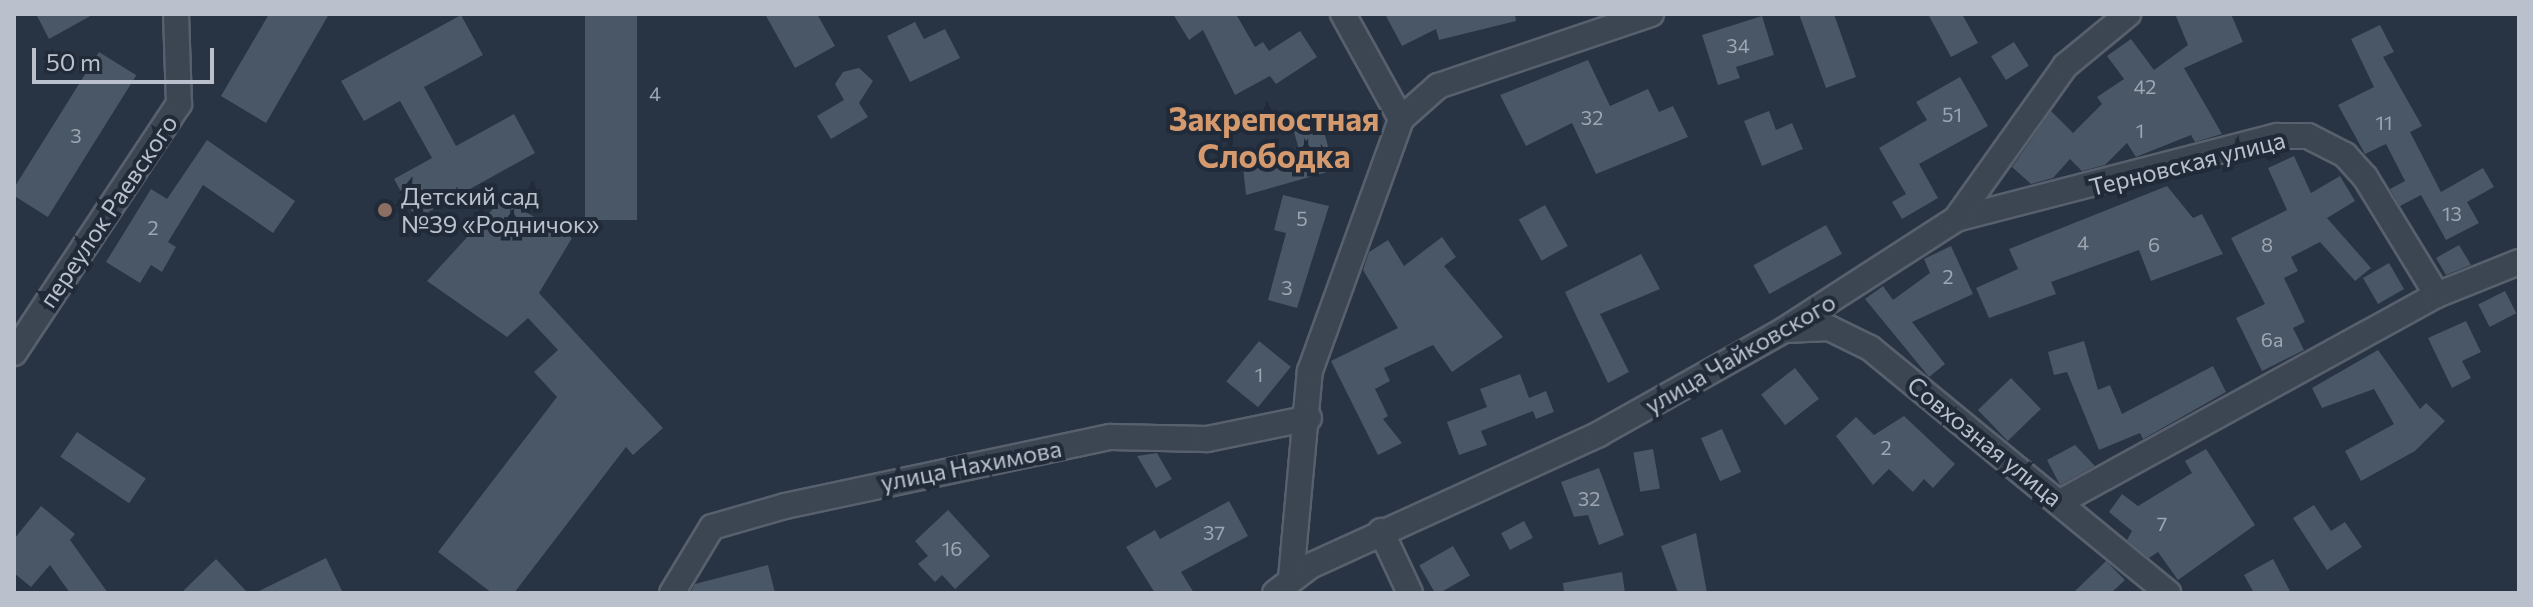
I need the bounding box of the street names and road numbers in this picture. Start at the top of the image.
street label: переулок Раевского [33,109,183,313]
street label: Терновская улица [2086,125,2288,201]
street label: улица Чайковского [1640,287,1840,419]
street label: Совхозная улица [1902,370,2068,512]
street label: улица Нахимова [878,433,1064,497]

